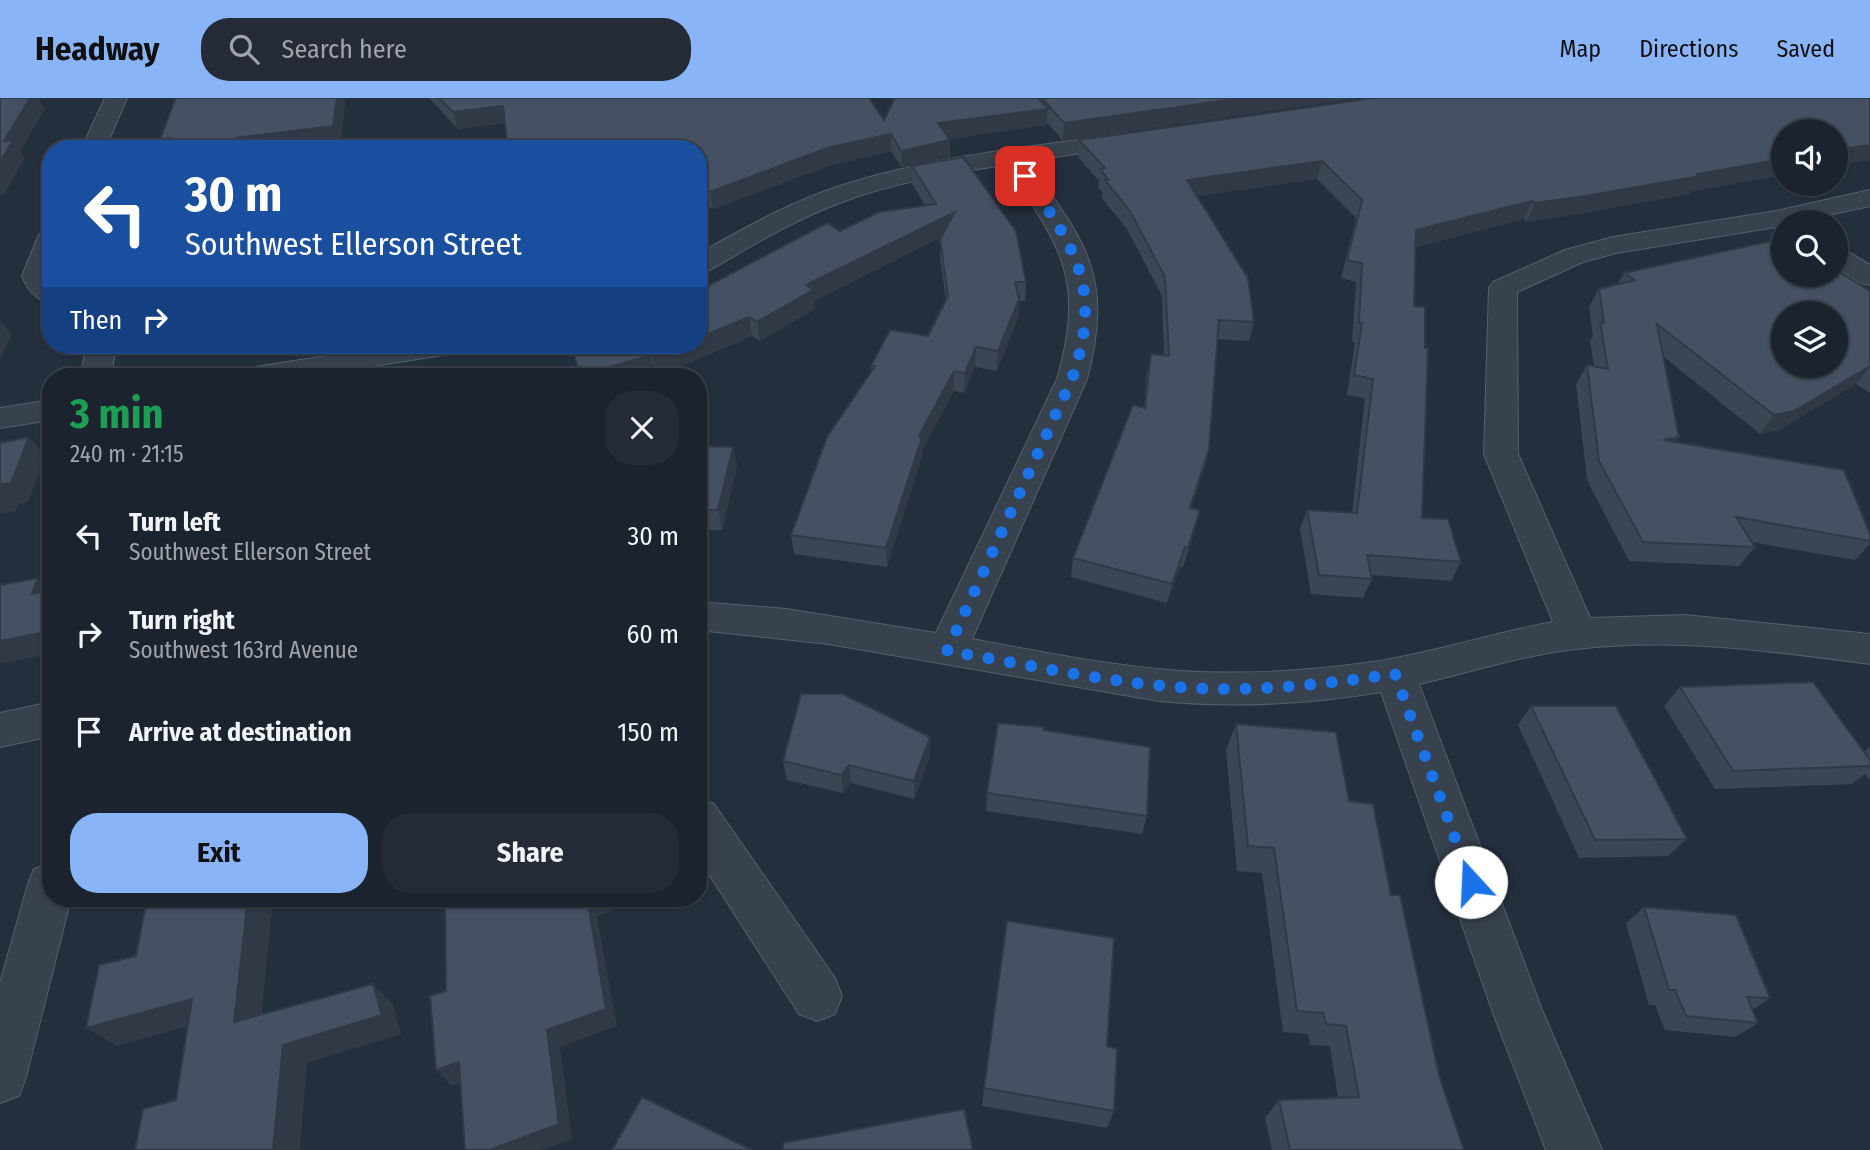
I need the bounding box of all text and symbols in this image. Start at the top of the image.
search box [201,18,691,81]
text: Headway [35,29,159,69]
icon: search [225,30,263,68]
text: Search here [281,34,407,65]
text: Map [1560,35,1601,63]
text: Directions [1639,35,1738,63]
text: Saved [1776,35,1835,63]
map controls [1771,119,1848,378]
button: sound [1771,119,1848,196]
pin [995,146,1055,206]
icon: arrive [1006,157,1044,195]
text: 30 m [185,165,283,224]
icon: left [70,168,161,259]
button: search [1771,210,1848,287]
text: Southwest Ellerson Street [185,225,522,263]
icon: right [136,301,174,339]
button: layers [1771,301,1848,378]
text: Then [70,305,122,336]
text: 3 min [70,389,164,439]
button: close [605,391,679,465]
text: 240 m · 21:15 [70,440,184,468]
text: Turn left [129,507,221,538]
icon: left [70,517,108,555]
text: 30 m [628,521,679,552]
text: Southwest Ellerson Street [129,538,371,566]
text: Turn right [129,605,235,636]
icon: right [70,615,108,653]
text: 60 m [626,619,679,650]
text: Southwest 163rd Avenue [129,636,358,664]
icon: arrive [70,713,108,751]
text: Arrive at destination [129,717,352,748]
text: 150 m [617,717,679,748]
button: Exit [70,813,368,893]
button: Share [382,813,679,893]
position arrow [1434,845,1508,919]

